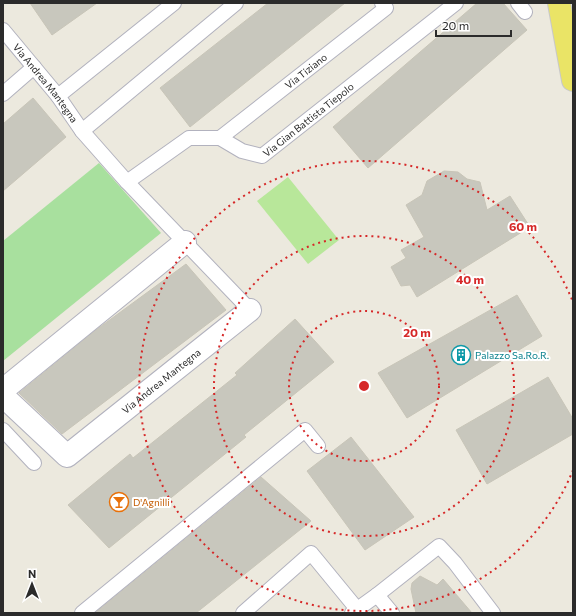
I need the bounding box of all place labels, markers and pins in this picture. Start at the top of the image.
building icon: Palazzo Sa.Ro.R. [450,344,472,366]
place label: Palazzo Sa.Ro.R. [475,349,549,361]
centre of rings [357,379,371,393]
bar icon: D'Agnilli [108,491,130,513]
place label: D'Agnilli [133,496,170,508]

